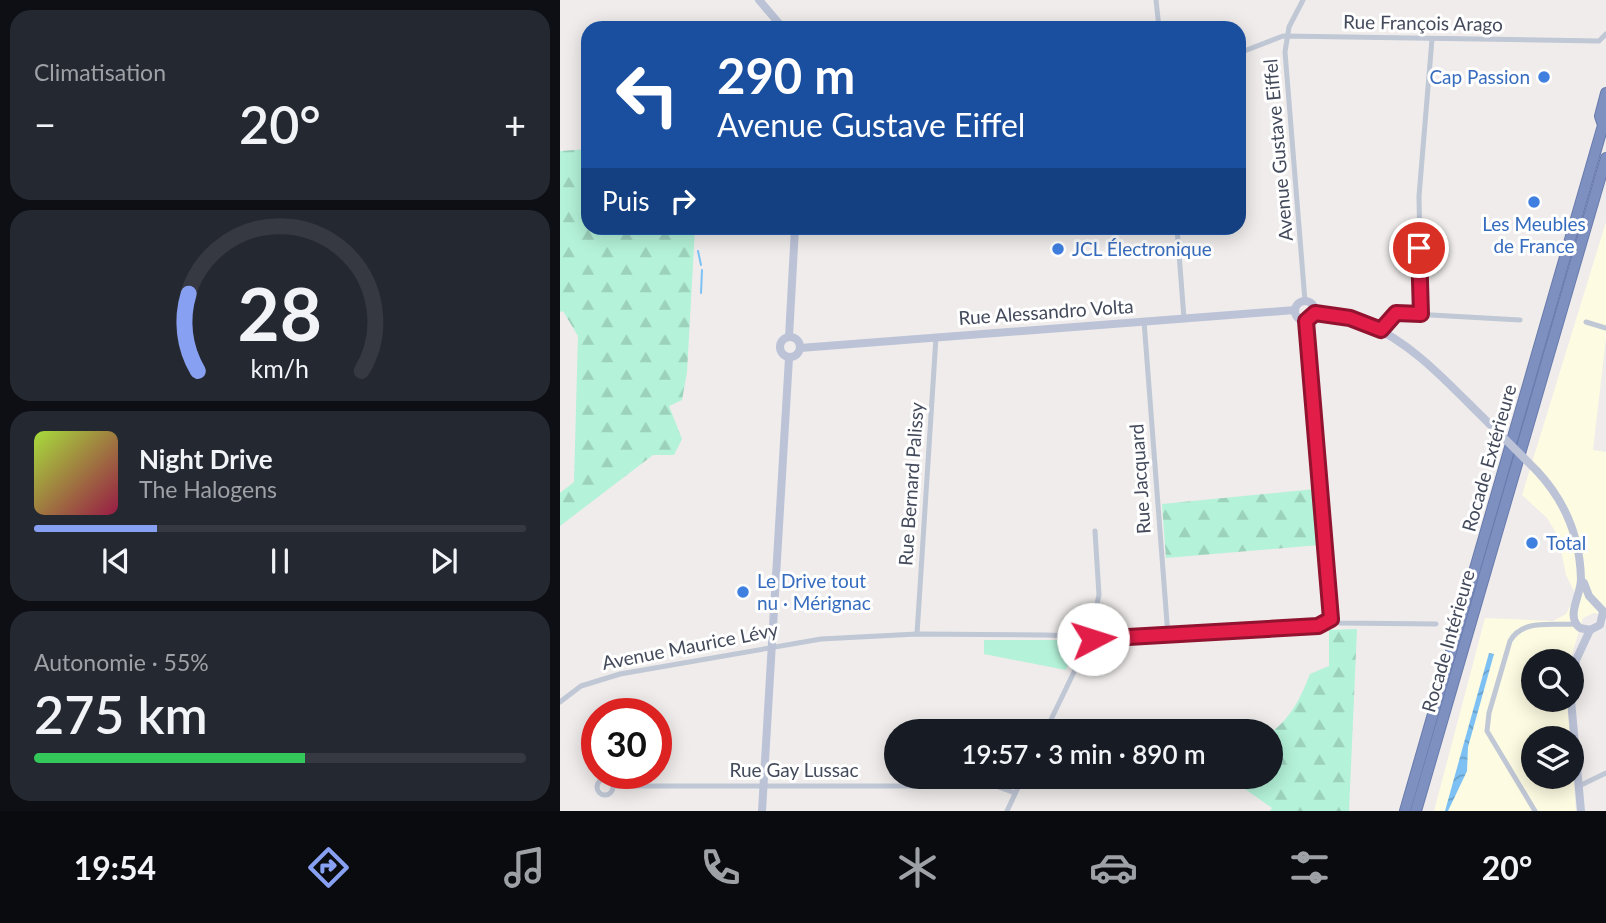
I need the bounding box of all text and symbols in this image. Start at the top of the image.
street label: Rue François Arago [1343,10,1503,35]
text: 290 m [717,46,855,104]
icon: left [602,49,693,140]
text: Climatisation [34,58,166,86]
street label: Avenue Gustave Eiffel [1258,58,1297,242]
place label: Cap Passion [1429,65,1530,88]
marker: Cap Passion [1536,69,1552,85]
text: 20° [239,93,321,155]
text: − [34,101,56,147]
text: + [504,101,526,147]
text: Avenue Gustave Eiffel [717,105,1025,144]
icon: right [664,182,702,220]
text: Puis [602,185,650,217]
marker: Les Meubles de France [1526,194,1542,210]
place label: Les Meubles de France [1482,212,1586,257]
pin [1389,218,1449,278]
icon: arrive [1400,229,1438,267]
place label: JCL Électronique [1072,237,1212,260]
marker: JCL Électronique [1050,241,1066,257]
text: 28 [238,270,322,358]
street label: Rue Alessandro Volta [958,294,1134,329]
text: km/h [251,353,309,383]
street label: Rocade Extérieure [1457,382,1521,534]
street label: Rue Bernard Palissy [893,401,928,566]
street label: Rue Jacquard [1124,423,1155,535]
text: Night Drive [139,443,273,475]
text: The Halogens [139,475,277,503]
place label: Total [1546,531,1586,554]
marker: Total [1524,535,1540,551]
icon: previous [97,542,135,580]
icon: pause [261,542,299,580]
icon: next [425,542,463,580]
street label: Rocade Intérieure [1416,567,1479,715]
place label: Le Drive tout nu · Mérignac [757,569,871,614]
marker: Le Drive tout nu · Mérignac [735,584,751,600]
position arrow [1056,602,1130,676]
street label: Avenue Maurice Lévy [600,617,780,674]
text: Autonomie · 55% [34,648,209,676]
map controls [1521,649,1584,789]
button: search [1521,649,1584,712]
text: 275 km [34,683,208,745]
speed limit sign: 30 [581,698,672,789]
button: layers [1521,726,1584,789]
text: 19:57 · 3 min · 890 m [961,738,1206,770]
street label: Rue Gay Lussac [729,758,859,781]
icon: directions [304,843,353,892]
icon: music [500,843,549,892]
icon: phone [696,843,745,892]
icon: climate [893,843,942,892]
icon: car [1089,843,1138,892]
icon: filters [1285,843,1334,892]
text: 19:54 [74,848,156,887]
text: 20° [1482,848,1532,887]

